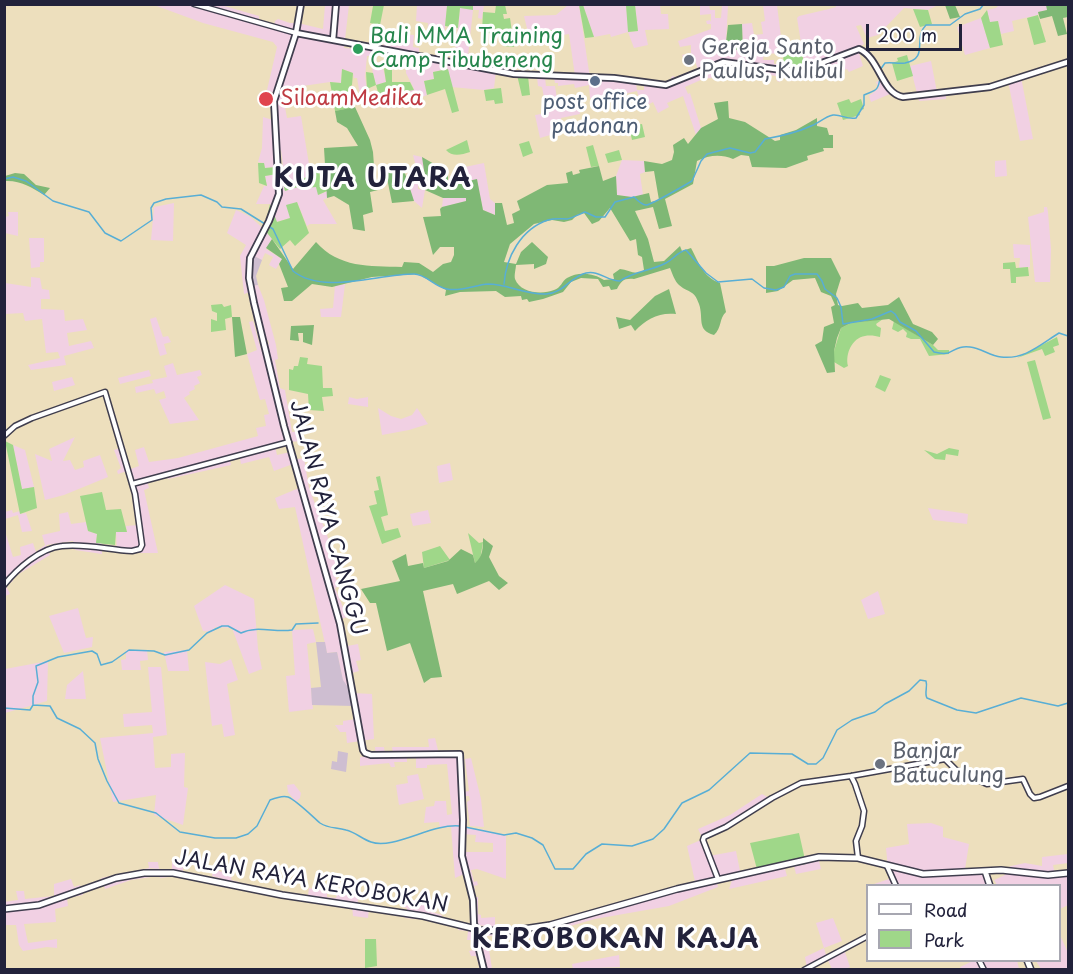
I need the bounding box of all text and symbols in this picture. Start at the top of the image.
scale bar [869,12,965,50]
text: 200 m [877,21,937,48]
place label: Bali MMA Training Camp Tibubeneng [370,24,563,74]
place label: Gereja Santo Paulus, Kulibul [701,35,844,85]
marker: Bali MMA Training Camp Tibubeneng [351,42,365,56]
marker: Gereja Santo Paulus, Kulibul [682,53,696,67]
marker: post office padonan [588,74,602,88]
place label: SiloamMedika [280,86,423,112]
marker: SiloamMedika [257,90,275,108]
place label: post office padonan [543,90,647,140]
district label: KUTA UTARA [274,164,472,196]
street label: JALAN RAYA CANGGU [283,398,371,638]
place label: Banjar Batuculung [892,739,1004,789]
marker: Banjar Batuculung [873,757,887,771]
street label: JALAN RAYA KEROBOKAN [172,846,450,918]
legend [866,884,1061,962]
text: Road [924,896,968,923]
district label: KEROBOKAN KAJA [473,925,759,957]
text: Park [924,926,964,953]

